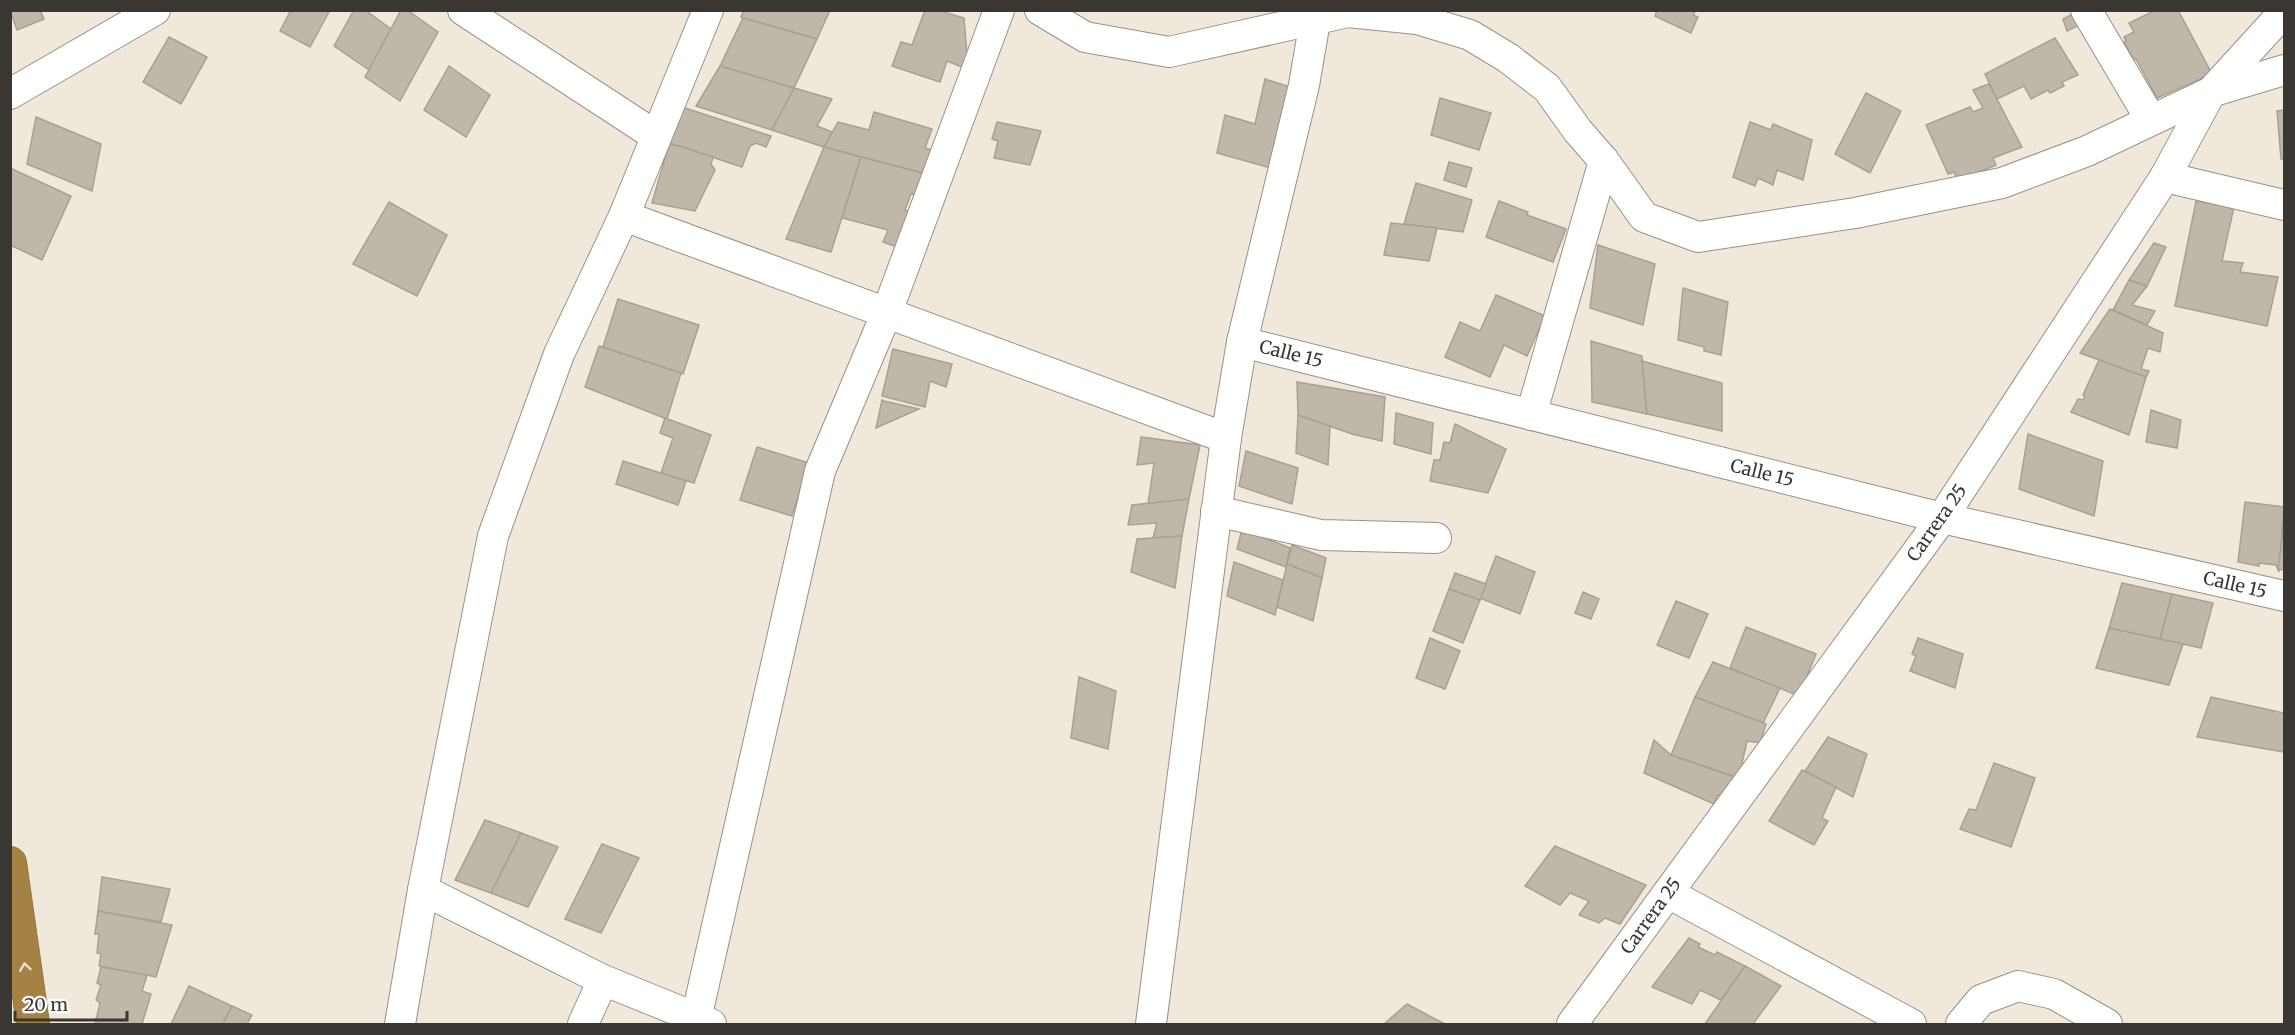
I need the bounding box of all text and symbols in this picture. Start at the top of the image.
street label: Calle 15 [1257,335,1325,372]
street label: Calle 15 [1728,454,1796,491]
street label: Carrera 25 [1902,480,1972,566]
street label: Calle 15 [2201,566,2269,603]
street label: Carrera 25 [1615,873,1686,959]
one-way arrow [19,962,31,971]
scale bar [15,984,128,1022]
text: 20 m [24,993,68,1016]

